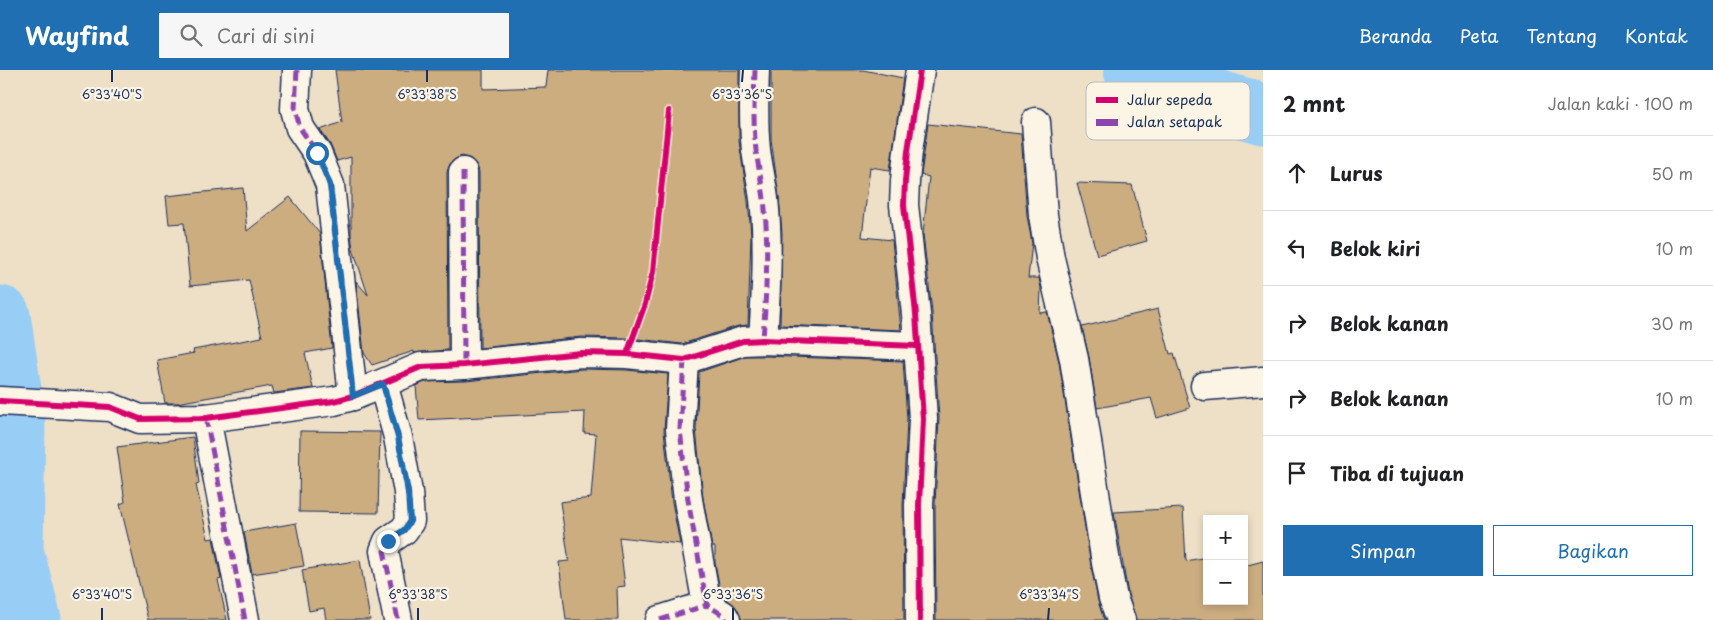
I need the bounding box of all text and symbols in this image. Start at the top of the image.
search box [159,13,509,58]
text: Wayfind [25,17,129,53]
icon: search [177,21,205,49]
text: Cari di sini [217,21,315,49]
text: Beranda [1359,22,1432,49]
text: Peta [1460,22,1498,49]
text: Tentang [1526,22,1597,49]
text: Kontak [1625,22,1688,49]
legend [1086,82,1250,140]
text: 6°33'40"S [82,85,142,103]
text: 6°33'38"S [397,85,457,103]
text: 6°33'36"S [712,85,772,103]
text: 2 mnt [1283,87,1345,119]
text: Jalur sepeda [1127,89,1213,110]
text: Jalan kaki · 100 m [1548,91,1693,115]
text: Jalan setapak [1127,111,1223,132]
route start [306,142,329,165]
icon: ahead [1283,159,1311,187]
text: Lurus [1330,159,1383,187]
text: 50 m [1652,161,1693,185]
icon: left [1283,234,1311,262]
text: Belok kiri [1330,234,1420,262]
text: 10 m [1656,236,1693,260]
icon: right [1283,309,1311,337]
text: Belok kanan [1330,309,1449,337]
text: 30 m [1651,311,1693,335]
icon: right [1283,384,1311,412]
text: Belok kanan [1330,384,1449,412]
text: 10 m [1656,386,1693,410]
icon: arrive [1283,459,1311,487]
text: Tiba di tujuan [1330,459,1464,487]
map controls [1203,515,1248,605]
button: + [1203,515,1248,560]
button: Simpan [1283,525,1483,576]
button: Bagikan [1493,525,1693,576]
route end [377,530,400,553]
button: − [1203,560,1248,605]
text: 6°33'40"S [72,585,132,603]
text: 6°33'38"S [388,585,448,603]
text: 6°33'36"S [703,585,763,603]
text: 6°33'34"S [1019,585,1079,603]

